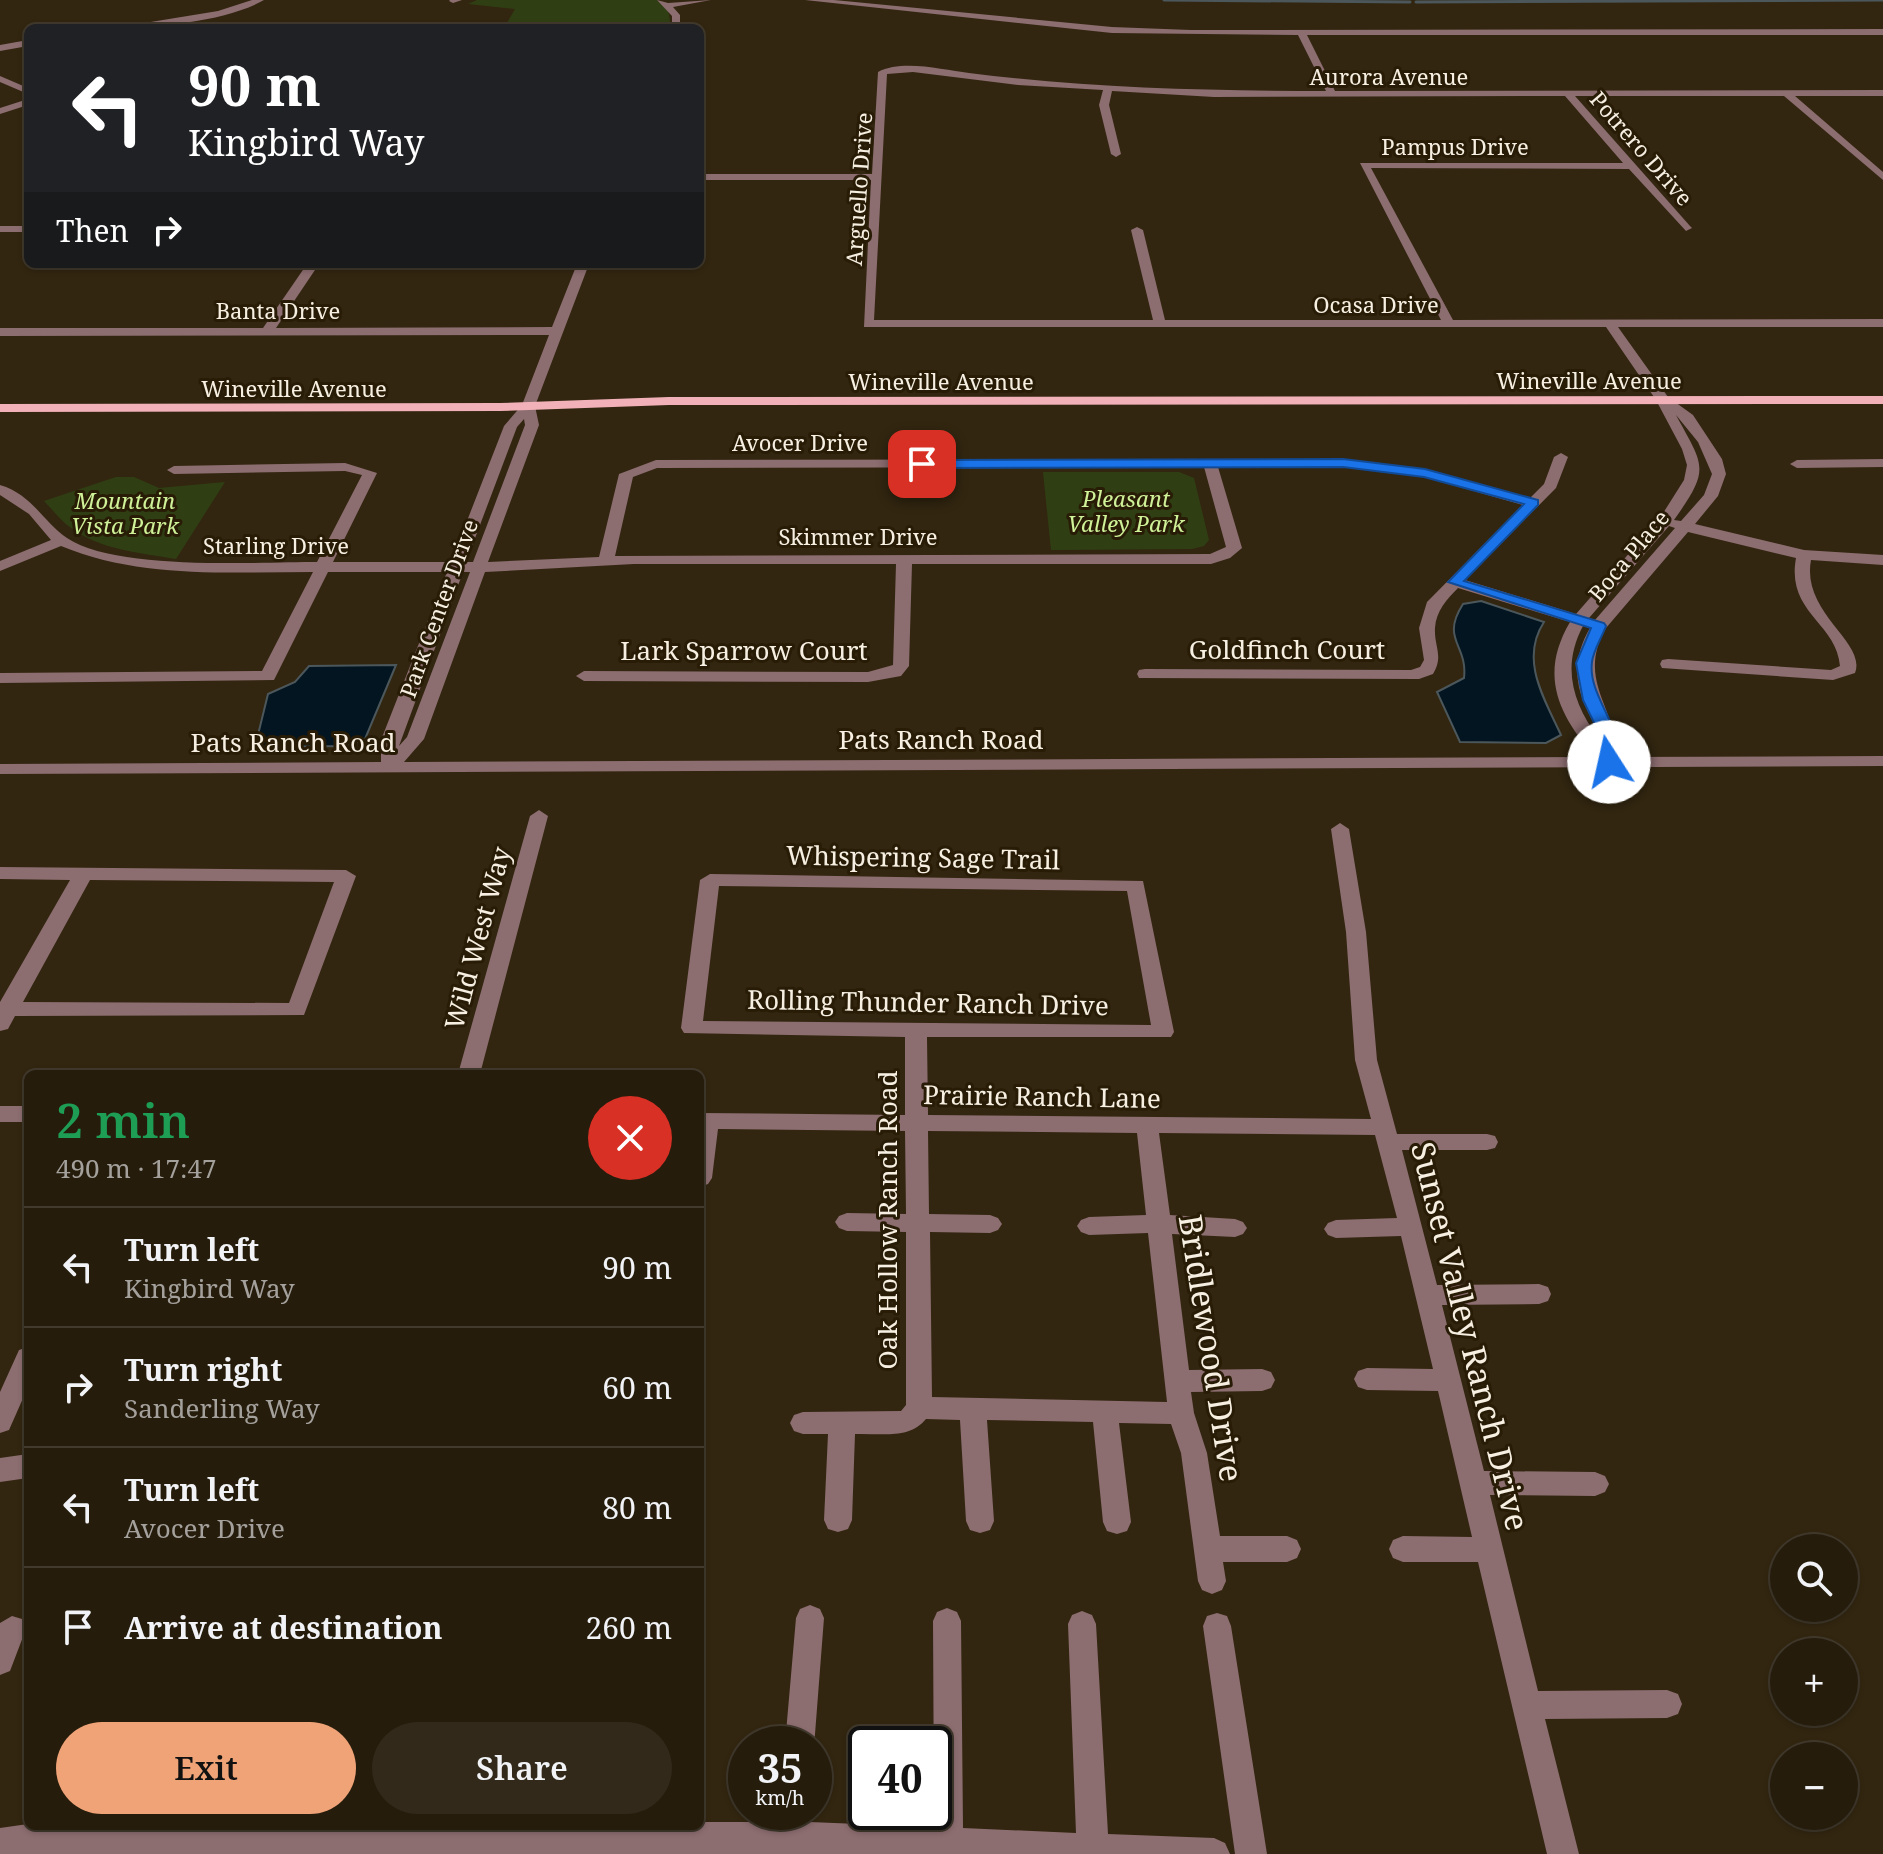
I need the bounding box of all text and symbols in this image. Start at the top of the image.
text: 90 m [188,46,321,122]
icon: left [56,56,160,160]
street label: Aurora Avenue [1310,61,1468,91]
street label: Potrero Drive [1584,84,1700,212]
street label: Arguello Drive [838,111,878,267]
text: Kingbird Way [188,118,424,167]
street label: Pampus Drive [1381,131,1529,161]
icon: right [145,208,189,252]
text: Then [56,210,129,251]
street label: Ocasa Drive [1313,289,1439,319]
street label: Banta Drive [216,295,340,325]
street label: Wineville Avenue [1496,365,1682,395]
street label: Wineville Avenue [848,366,1034,396]
street label: Wineville Avenue [201,373,387,403]
street label: Avocer Drive [732,427,868,457]
pin [888,430,956,498]
icon: arrive [900,442,944,486]
park label: Pleasant Valley Park [1067,483,1186,538]
park label: Mountain Vista Park [71,485,180,540]
street label: Boca Place [1581,503,1675,607]
street label: Park Center Drive [392,515,484,701]
street label: Skimmer Drive [778,521,938,551]
street label: Starling Drive [203,530,349,560]
street label: Goldfinch Court [1189,631,1385,667]
street label: Lark Sparrow Court [620,632,868,668]
position arrow [1567,720,1651,804]
street label: Pats Ranch Road [838,721,1044,757]
street label: Pats Ranch Road [190,724,396,760]
street label: Whispering Sage Trail [786,837,1060,877]
street label: Wild West Way [435,842,519,1033]
street label: Rolling Thunder Ranch Drive [747,981,1109,1023]
street label: Oak Hollow Ranch Road [869,1070,905,1370]
street label: Prairie Ranch Lane [923,1076,1161,1116]
text: 2 min [56,1087,190,1152]
button: close [588,1096,672,1180]
street label: Sunset Valley Ranch Drive [1402,1137,1540,1535]
text: 490 m · 17:47 [56,1150,217,1186]
street label: Bridlewood Drive [1170,1211,1254,1485]
text: Turn left [124,1229,259,1270]
icon: left [56,1245,100,1289]
text: 90 m [602,1247,672,1288]
text: Kingbird Way [124,1270,295,1306]
text: Turn right [124,1349,282,1390]
icon: right [56,1365,100,1409]
text: 60 m [602,1367,672,1408]
text: Sanderling Way [124,1390,320,1426]
text: Turn left [124,1469,259,1510]
icon: left [56,1485,100,1529]
text: 80 m [602,1487,672,1528]
text: Avocer Drive [124,1510,285,1546]
map controls [1770,1534,1858,1830]
button: search [1770,1534,1858,1622]
icon: arrive [56,1605,100,1649]
text: Arrive at destination [124,1607,443,1648]
text: 260 m [586,1607,672,1648]
button: + [1770,1638,1858,1726]
button: Exit [56,1722,356,1814]
button: Share [372,1722,672,1814]
speed limit sign: 40 [848,1726,952,1830]
text: 35 [757,1740,803,1795]
button: − [1770,1742,1858,1830]
text: km/h [755,1784,805,1811]

